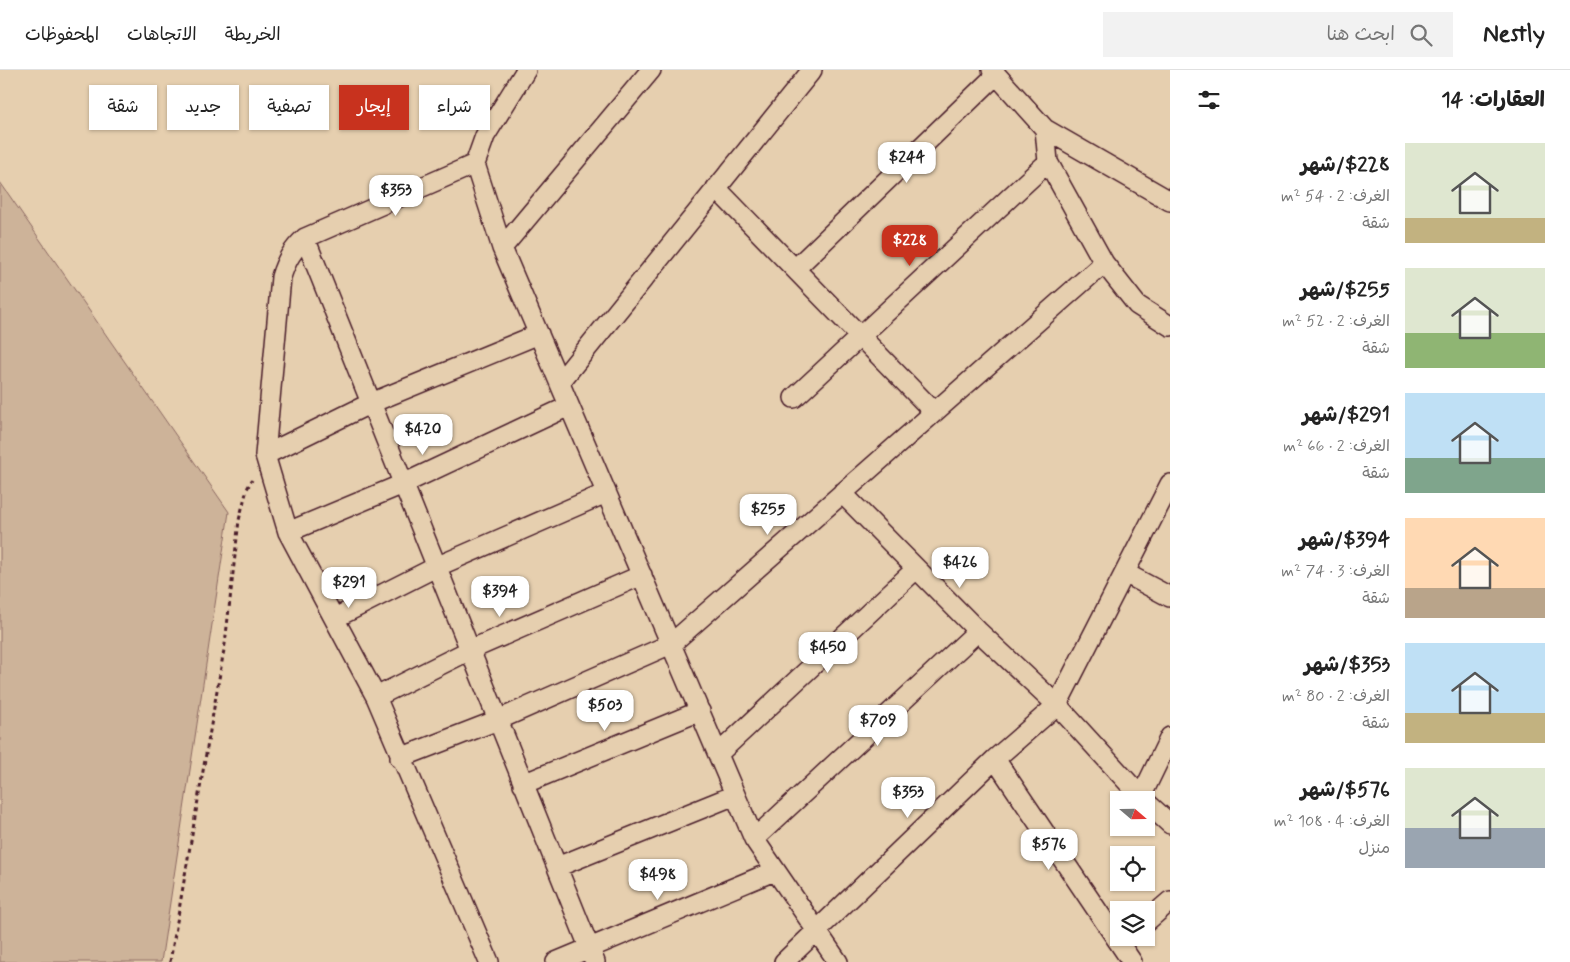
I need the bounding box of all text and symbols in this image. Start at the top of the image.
search box [1103,12,1453,57]
text: Nestly [1483,19,1545,50]
icon: search [1407,21,1435,49]
text: ابحث هنا [1326,22,1395,47]
text: المحفوظات [25,23,99,47]
text: الاتجاهات [127,23,197,47]
text: الخريطة [225,23,281,47]
chip: شقة [89,85,157,130]
chip: جديد [167,85,239,130]
chip: تصفية [249,85,329,130]
chip: إيجار [339,85,409,130]
chip: شراء [419,85,490,130]
icon: filters [1195,86,1223,114]
text: العقارات: 14 [1441,86,1545,114]
pin: $244 [877,142,937,184]
text: $244 [889,147,925,168]
text: $228/شهر [1301,151,1390,179]
icon: home [1445,163,1505,223]
pin: $353 [366,174,426,217]
text: $353 [380,180,412,201]
text: الغرف: 2 · 54 m² [1281,186,1390,207]
text: شقة [1362,213,1390,234]
pin: $228 [880,224,940,267]
text: $228 [893,230,927,251]
text: $255/شهر [1300,276,1390,304]
icon: home [1445,288,1505,348]
text: الغرف: 2 · 52 m² [1282,311,1390,332]
text: شقة [1362,338,1390,359]
text: $291/شهر [1303,401,1390,429]
icon: home [1445,413,1505,473]
pin: $420 [393,414,453,456]
text: $420 [405,419,441,440]
text: الغرف: 2 · 66 m² [1283,436,1390,457]
text: شقة [1362,463,1390,484]
pin: $255 [738,494,798,536]
text: $255 [751,499,785,520]
text: $394/شهر [1299,526,1390,554]
icon: home [1445,538,1505,598]
pin: $426 [930,546,990,589]
text: $426 [943,552,977,573]
text: الغرف: 3 · 74 m² [1281,561,1390,582]
pin: $291 [319,566,379,609]
text: $291 [332,572,366,593]
pin: $394 [470,576,530,618]
text: $394 [482,581,518,602]
text: شقة [1362,588,1390,609]
pin: $450 [798,632,858,674]
text: $450 [810,637,846,658]
text: $353/شهر [1304,651,1390,679]
icon: home [1445,663,1505,723]
text: الغرف: 2 · 80 m² [1282,686,1390,707]
pin: $503 [575,690,635,732]
text: $503 [588,695,622,716]
pin: $709 [848,704,908,747]
text: $709 [860,710,896,731]
text: شقة [1362,713,1390,734]
pin: $353 [878,776,938,819]
text: $576/شهر [1300,776,1390,804]
text: $353 [892,782,924,803]
icon: home [1445,788,1505,848]
north arrow [1110,791,1155,836]
map controls [1110,791,1155,946]
text: الغرف: 4 · 108 m² [1274,811,1390,832]
pin: $576 [1019,828,1079,871]
text: $576 [1032,834,1066,855]
text: منزل [1358,838,1390,859]
button: locate [1110,846,1155,891]
pin: $498 [628,858,688,901]
text: $498 [640,864,676,885]
button: layers [1110,901,1155,946]

